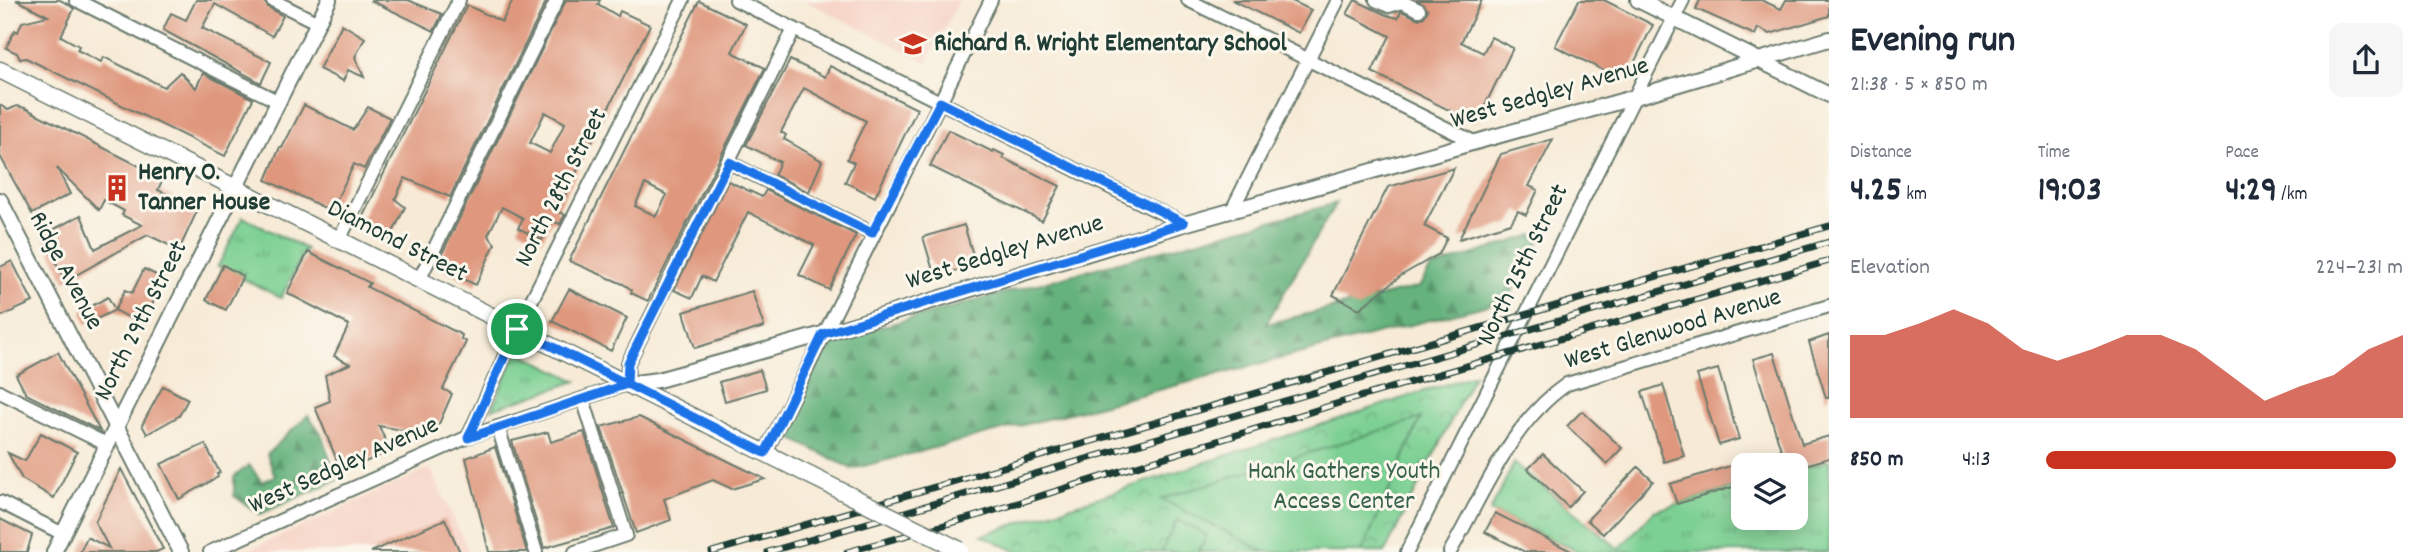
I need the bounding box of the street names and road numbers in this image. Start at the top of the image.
street label: West Sedgley Avenue [1447,48,1653,140]
street label: North 28th Street [506,102,618,274]
street label: North 25th Street [1469,178,1579,352]
street label: Diamond Street [320,191,474,293]
street label: Ridge Avenue [18,205,112,337]
street label: West Sedgley Avenue [902,205,1108,301]
street label: North 29th Street [86,234,198,408]
street label: West Glenwood Avenue [1560,279,1786,381]
street label: West Sedgley Avenue [243,407,445,525]

